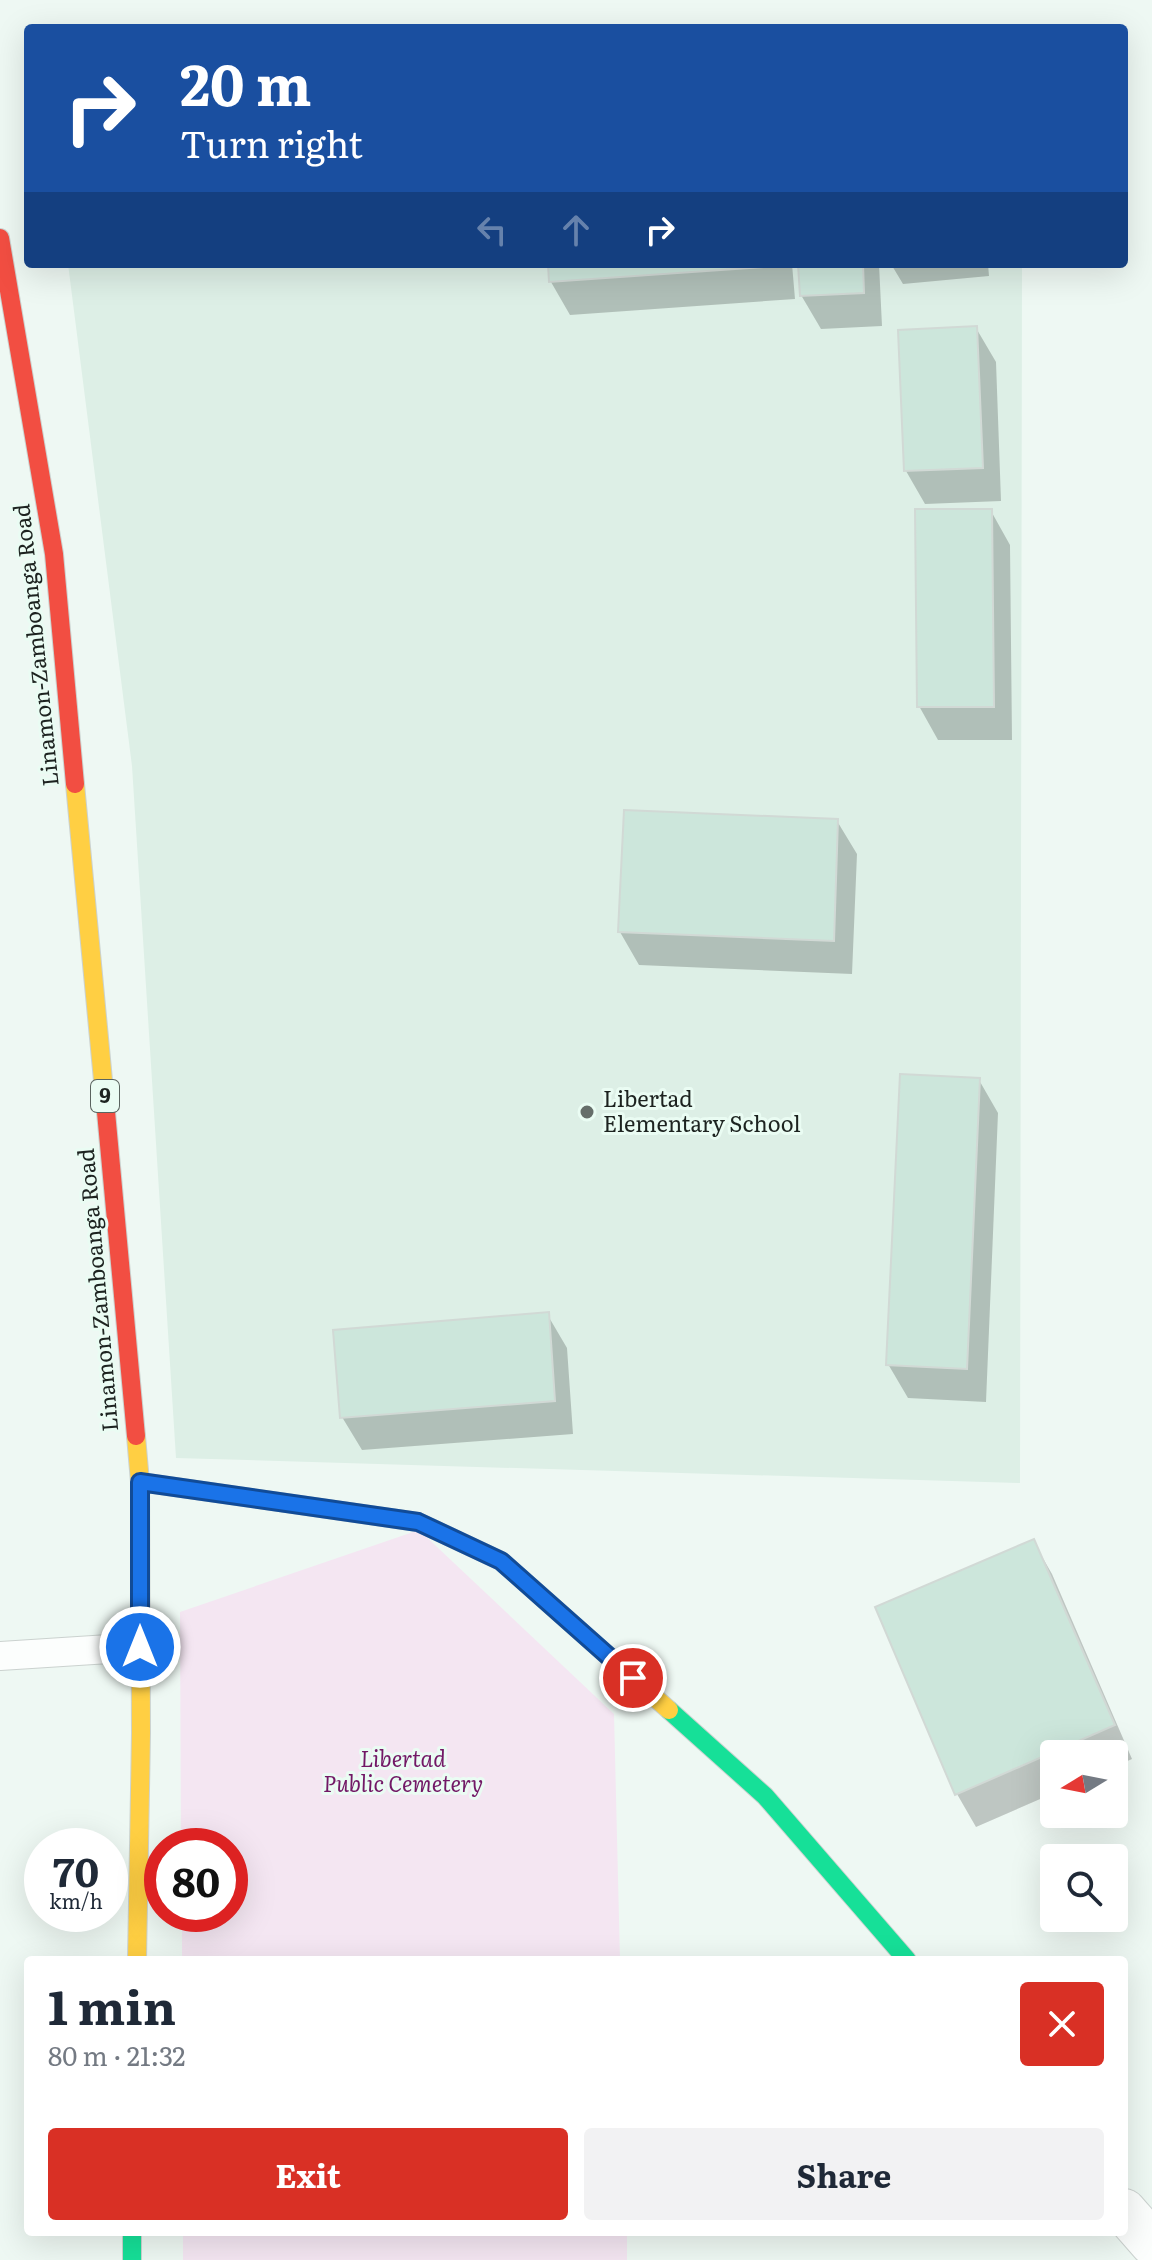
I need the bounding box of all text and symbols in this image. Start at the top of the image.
text: 20 m [180,40,312,123]
icon: right [48,56,152,160]
text: Turn right [180,116,363,169]
icon: left [470,208,514,252]
icon: ahead [554,208,598,252]
icon: right [638,208,682,252]
street label: Linamon-Zamboanga Road [3,502,66,788]
road number: 9 [91,1080,119,1112]
place label: Libertad Elementary School [603,1081,801,1139]
marker: Libertad Elementary School [578,1103,596,1121]
street label: Linamon-Zamboanga Road [68,1147,125,1433]
position arrow [98,1605,182,1689]
pin [599,1644,667,1712]
icon: arrive [611,1656,655,1700]
north arrow [1040,1740,1128,1828]
map controls [1040,1740,1128,1932]
park label: Libertad Public Cemetery [323,1741,483,1799]
speed limit sign: 80 [144,1828,248,1932]
text: 70 [53,1840,99,1899]
button: search [1040,1844,1128,1932]
text: km/h [49,1885,103,1915]
text: 1 min [48,1969,176,2040]
button: close [1020,1982,1104,2066]
text: 80 m · 21:32 [48,2035,186,2074]
button: Exit [48,2128,568,2220]
button: Share [584,2128,1104,2220]

